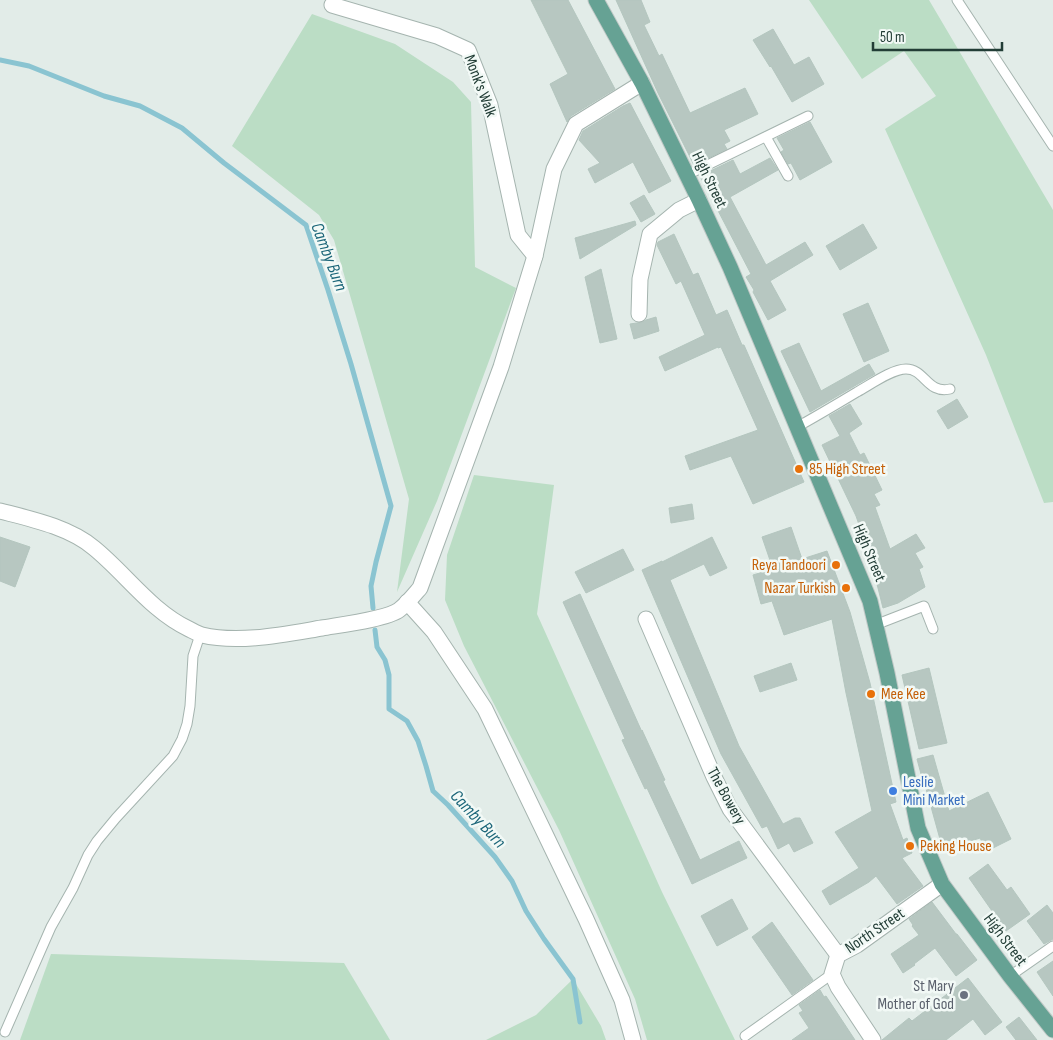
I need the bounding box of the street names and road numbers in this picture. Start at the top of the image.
street label: Monk's Walk [459,52,501,120]
street label: High Street [687,149,731,212]
street label: High Street [848,521,890,585]
street label: The Bowery [703,764,749,828]
street label: North Street [842,904,908,958]
street label: High Street [979,910,1031,970]

